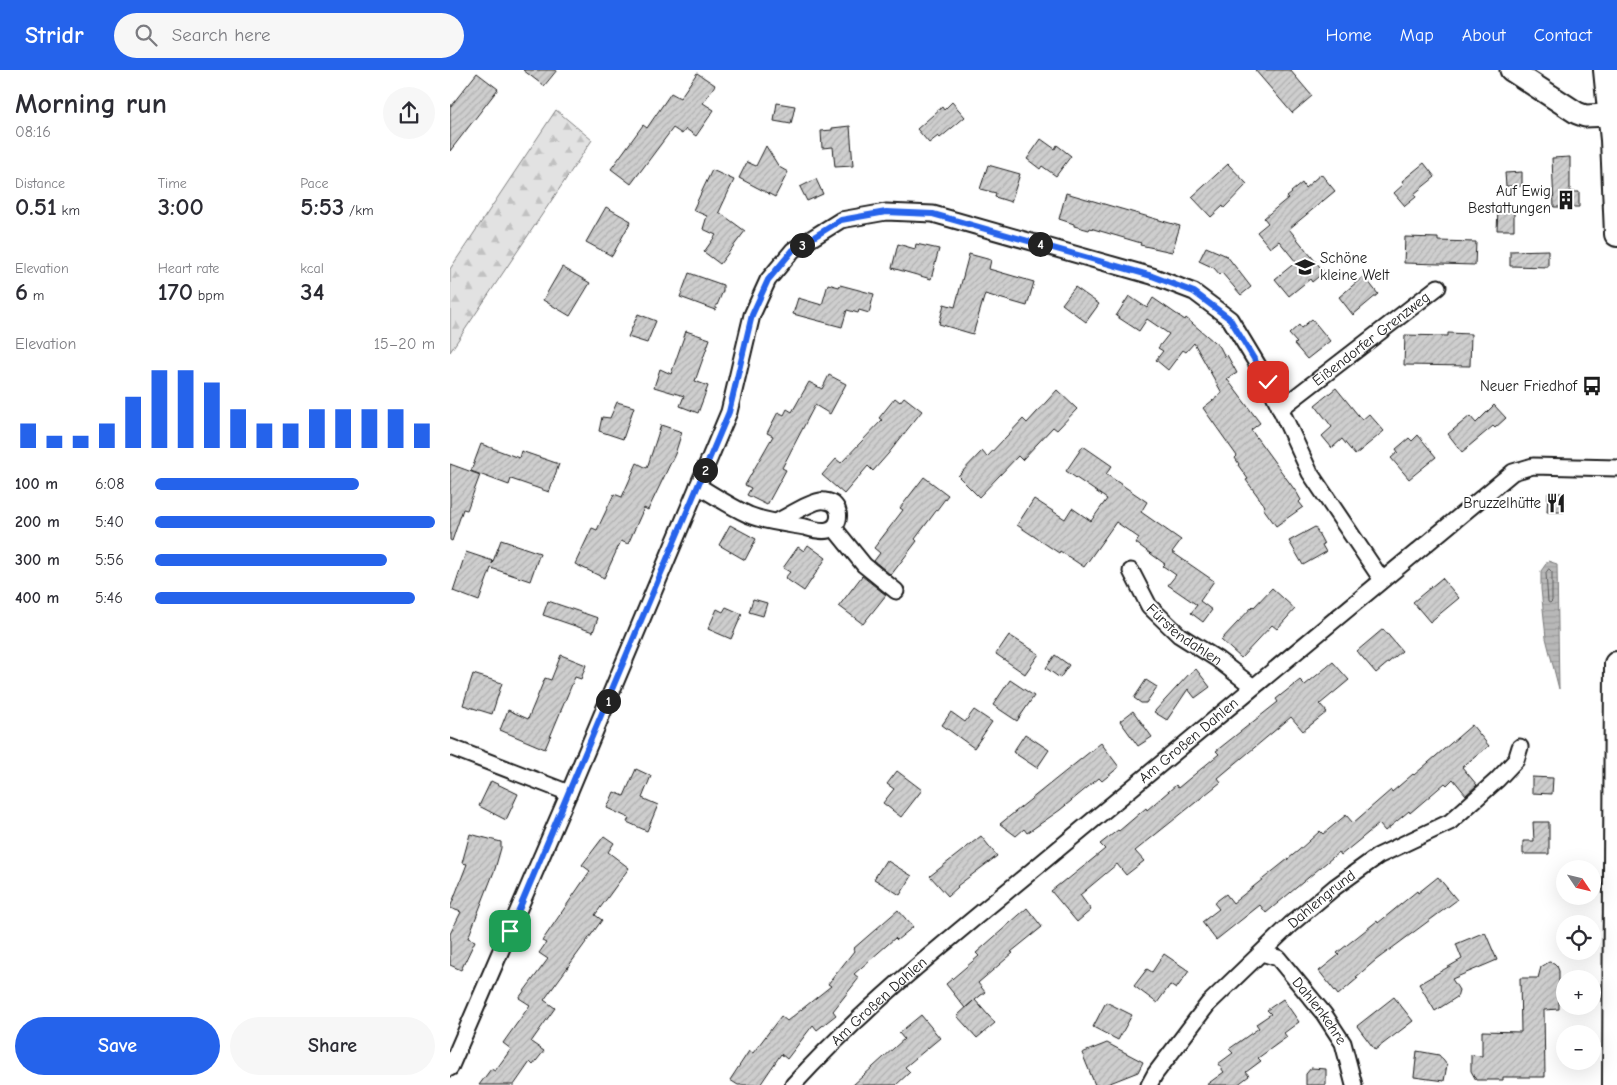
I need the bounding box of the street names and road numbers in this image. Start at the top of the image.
street label: Eißendorfer Grenzweg [1309,288,1433,390]
street label: Fürstendahlen [1143,600,1226,669]
street label: Am Großen Dahlen [1135,694,1242,787]
street label: Dahlengrund [1284,866,1359,932]
street label: Am Großen Dahlen [827,953,931,1049]
street label: Dahlenkehre [1288,973,1351,1048]

